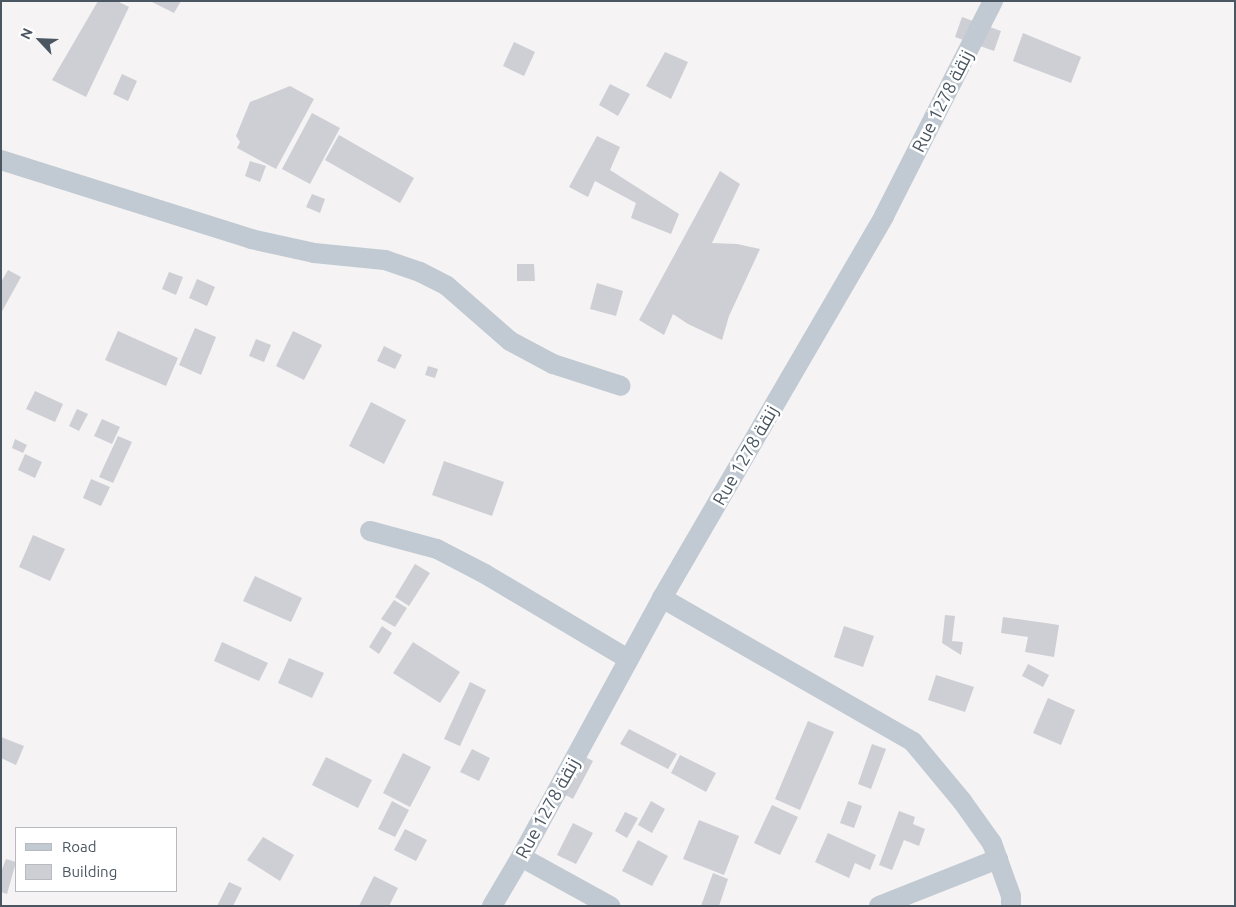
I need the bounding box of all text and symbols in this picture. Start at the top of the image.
north arrow [15,15,65,65]
text: N [17,26,36,42]
street label: Rue 1278 زنقة [907,46,977,156]
street label: Rue 1278 زنقة [708,401,782,509]
street label: Rue 1278 زنقة [510,754,584,862]
legend [15,827,178,892]
text: Road [62,838,97,855]
text: Building [62,863,117,880]

